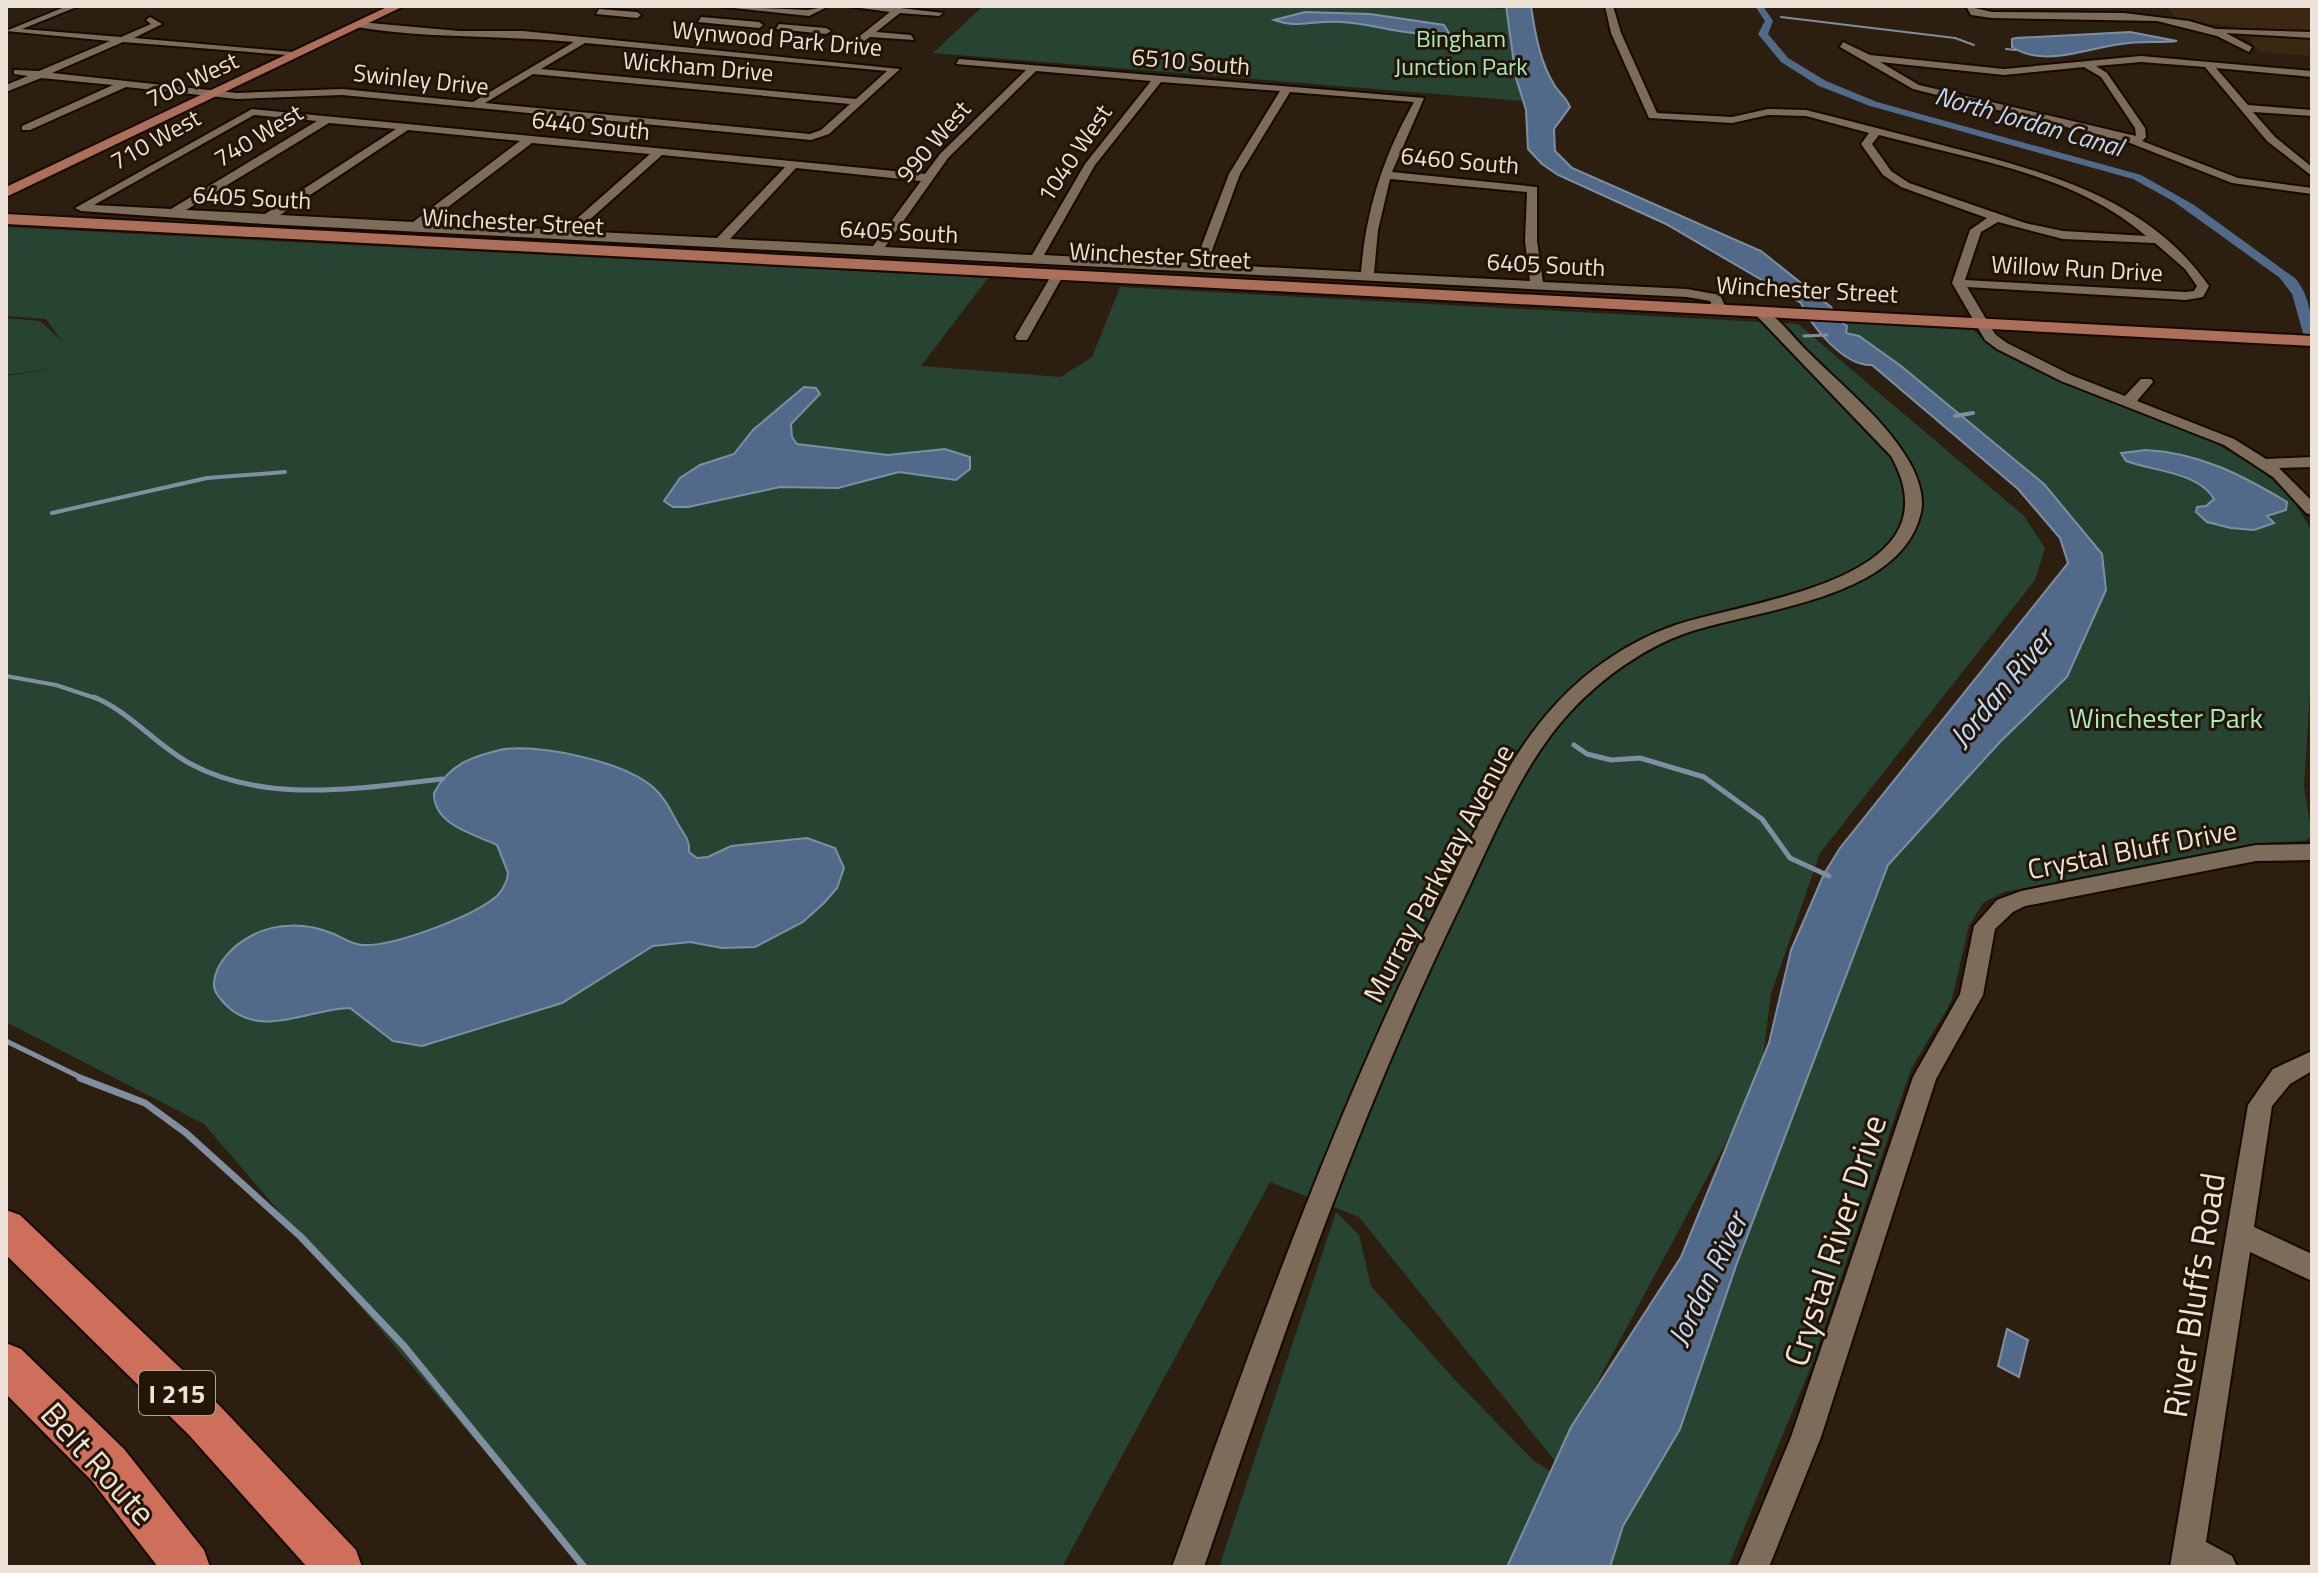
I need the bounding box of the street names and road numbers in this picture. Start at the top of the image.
street label: Wynwood Park Drive [670,11,884,65]
street label: 6510 South [1130,38,1252,84]
street label: Wickham Drive [621,41,775,91]
street label: 700 West [140,42,245,116]
street label: Swinley Drive [351,54,491,104]
street label: 990 West [887,92,979,190]
street label: 740 West [207,94,310,176]
street label: 1040 West [1028,96,1120,209]
street label: 710 West [103,99,207,179]
street label: 6440 South [530,101,652,149]
street label: 6460 South [1399,137,1521,183]
street label: 6405 South [192,176,312,218]
street label: Winchester Street [421,198,605,244]
street label: 6405 South [839,210,959,252]
street label: Winchester Street [1068,232,1252,278]
street label: 6405 South [1486,243,1606,285]
street label: Willow Run Drive [1990,246,2164,290]
street label: Winchester Street [1715,266,1899,312]
street label: Murray Parkway Avenue [1352,736,1524,1010]
street label: Crystal Bluff Drive [2024,808,2240,890]
street label: Crystal River Drive [1769,1108,1899,1372]
street label: River Bluffs Road [2148,1169,2238,1421]
road number: I 215 [139,1371,215,1415]
street label: Belt Route [29,1389,169,1537]

